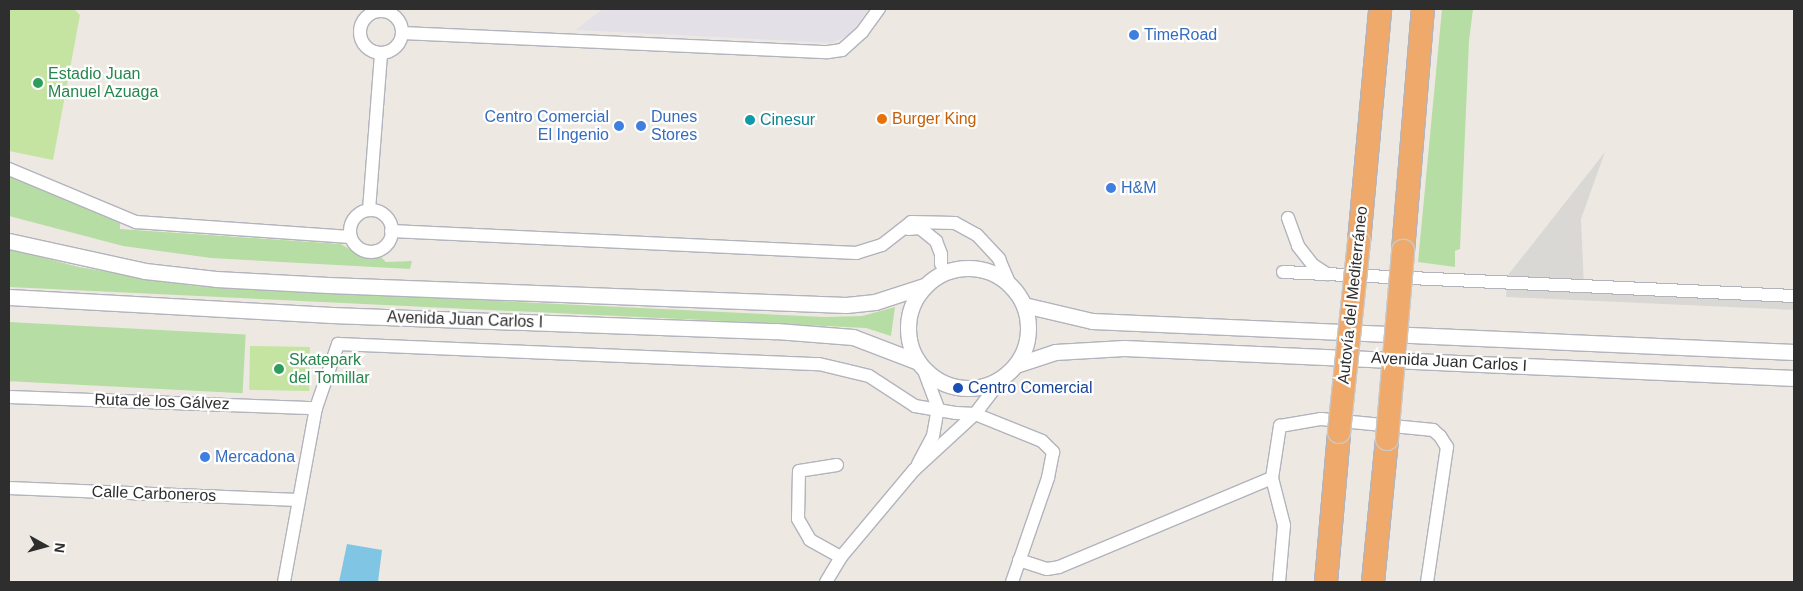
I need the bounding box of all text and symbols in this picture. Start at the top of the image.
place label: TimeRoad [1144,25,1217,45]
marker: TimeRoad [1128,29,1140,41]
place label: Estadio Juan Manuel Azuaga [48,64,159,102]
marker: Estadio Juan Manuel Azuaga [32,77,44,89]
place label: Centro Comercial El Ingenio [485,107,609,145]
place label: Dunes Stores [651,107,697,145]
place label: Burger King [892,109,976,129]
place label: Cinesur [760,110,815,130]
marker: Burger King [876,113,888,125]
marker: Cinesur [744,114,756,126]
marker: Centro Comercial El Ingenio [613,120,625,132]
marker: Dunes Stores [635,120,647,132]
place label: H&M [1121,178,1157,198]
marker: H&M [1105,182,1117,194]
street label: Autovía del Mediterráneo [1334,205,1372,385]
street label: Avenida Juan Carlos I [387,308,543,332]
street label: Avenida Juan Carlos I [1370,348,1528,376]
place label: Skatepark del Tomillar [289,350,370,388]
marker: Skatepark del Tomillar [273,363,285,375]
place label: Centro Comercial [968,378,1092,398]
marker: Centro Comercial [952,382,964,394]
street label: Ruta de los Gálvez [94,390,230,414]
place label: Mercadona [215,447,295,467]
marker: Mercadona [199,451,211,463]
street label: Calle Carboneros [91,482,217,506]
north arrow [20,521,70,571]
text: N [51,542,68,554]

